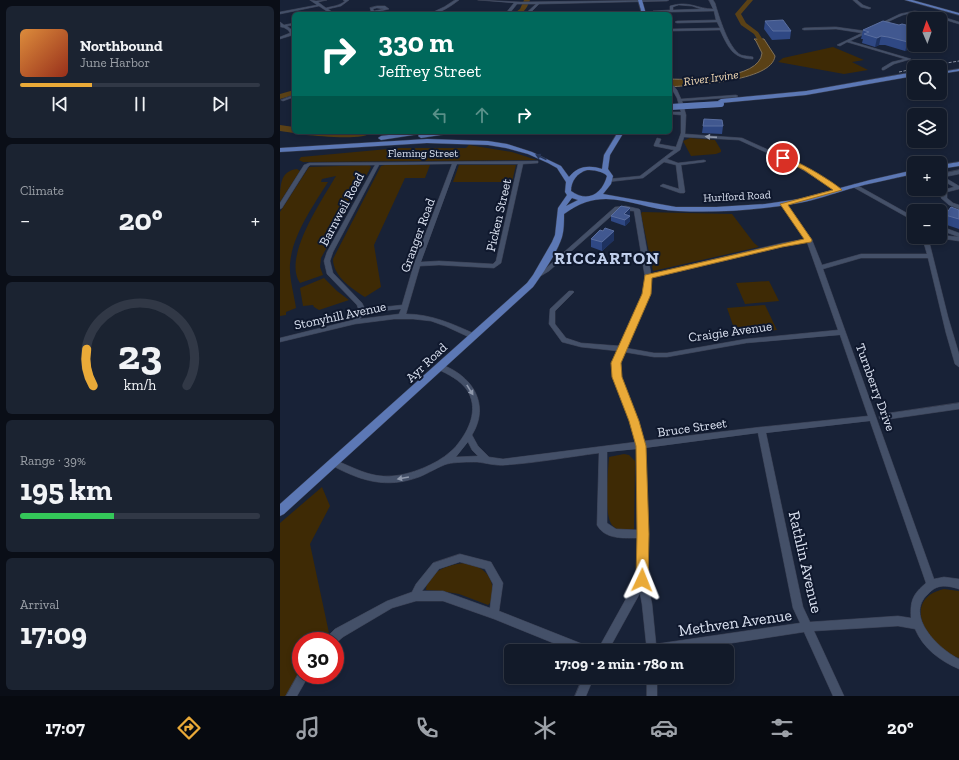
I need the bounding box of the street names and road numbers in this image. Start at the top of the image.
street label: Fleming Street [388,147,459,160]
street label: Barnweil Road [316,170,367,248]
street label: Picken Street [483,177,514,253]
street label: Hurlford Road [703,188,771,205]
street label: Granger Road [397,196,438,274]
street label: Stonyhill Avenue [293,298,387,333]
street label: Craigie Avenue [687,318,773,345]
street label: Ayr Road [403,340,450,385]
street label: Turnberry Drive [853,341,898,433]
street label: Bruce Street [656,415,728,440]
street label: Rathlin Avenue [785,509,826,615]
street label: Methven Avenue [677,605,793,640]

